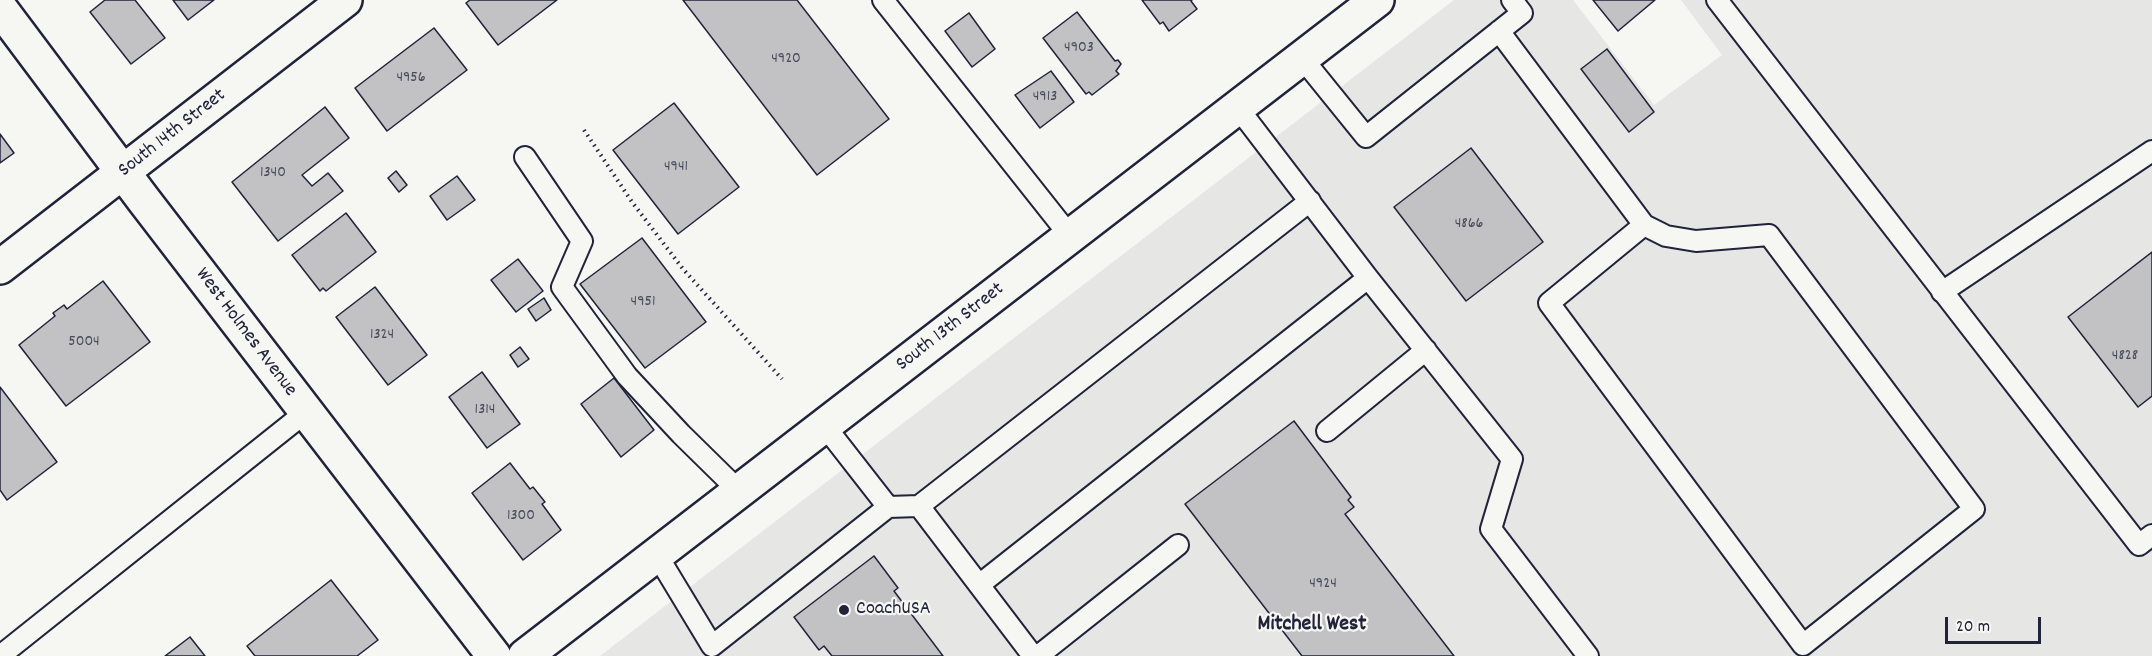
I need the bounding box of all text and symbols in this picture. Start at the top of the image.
house number: 4903 [1064,39,1094,59]
house number: 4920 [771,50,801,70]
house number: 4956 [396,69,426,89]
street label: South 14th Street [114,85,232,183]
house number: 4913 [1033,88,1057,108]
house number: 4941 [664,158,688,178]
house number: 1340 [260,164,286,184]
house number: 4866 [1455,215,1483,235]
street label: West Holmes Avenue [189,264,301,402]
street label: South 13th Street [892,278,1010,378]
house number: 4951 [631,293,655,313]
house number: 1324 [370,326,394,346]
house number: 5004 [68,333,100,353]
house number: 4828 [2112,347,2138,367]
house number: 1314 [475,401,495,421]
house number: 1300 [507,507,535,527]
house number: 4924 [1309,575,1337,595]
place label: CoachUSA [856,598,931,622]
marker: CoachUSA [837,603,851,617]
scale bar [1948,605,2044,643]
district label: Mitchell West [1258,613,1366,639]
text: 20 m [1956,615,1990,640]

